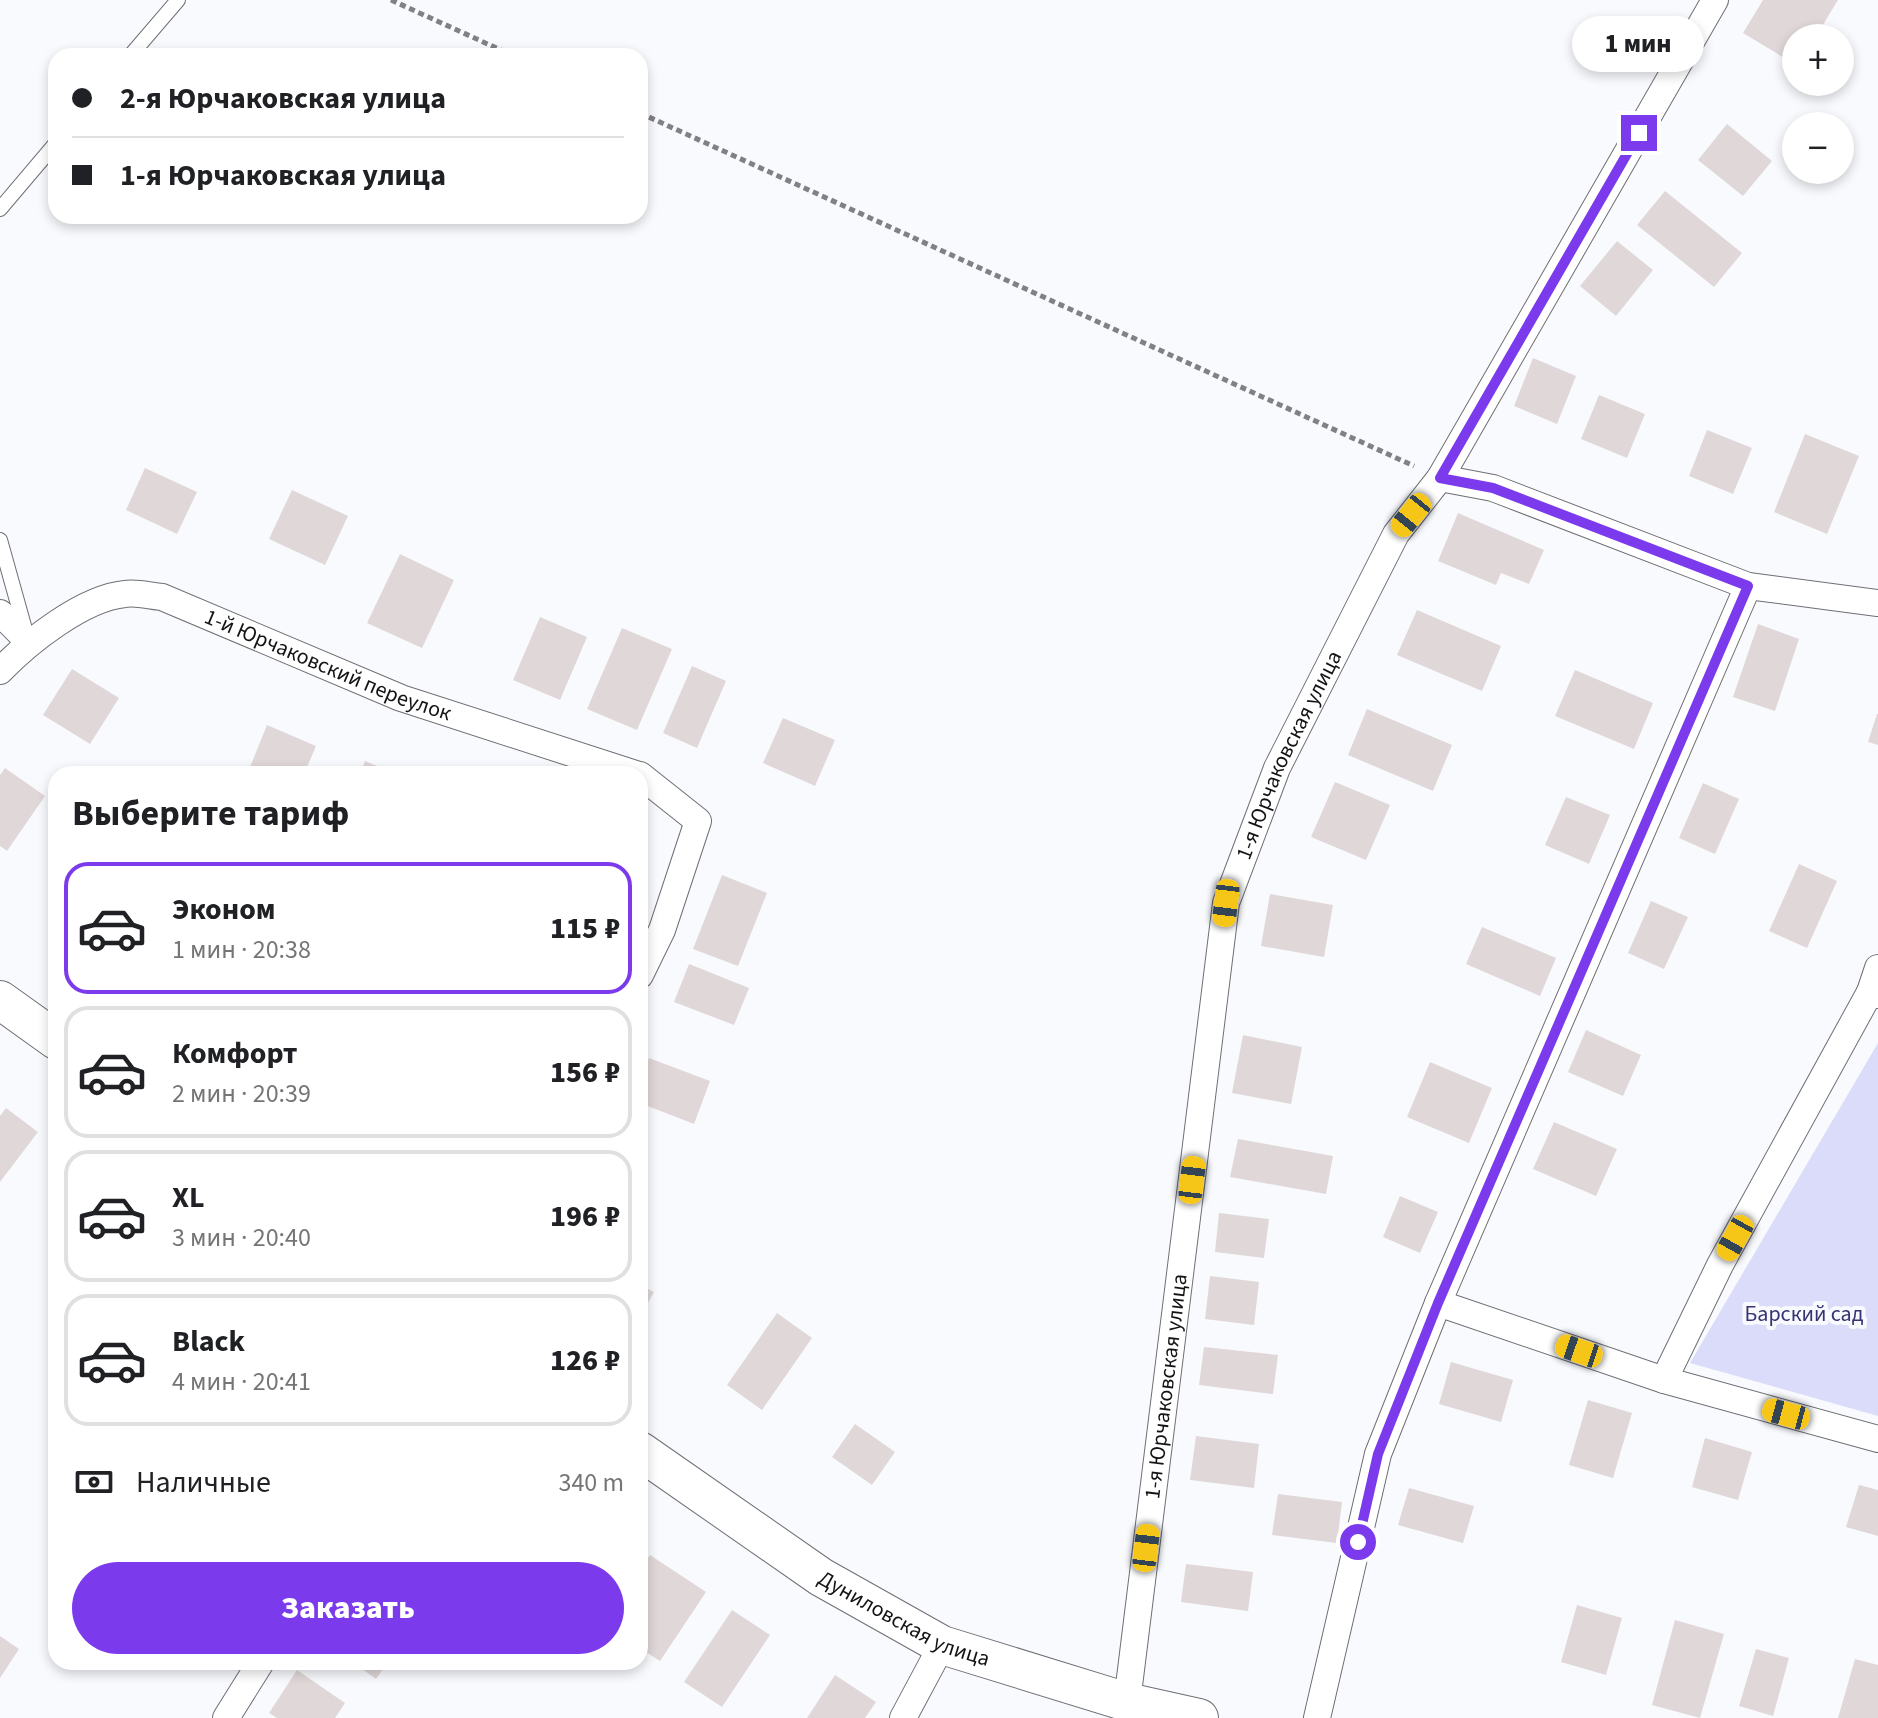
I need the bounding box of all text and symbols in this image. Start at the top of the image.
callout: 1 мин [1573,17,1705,73]
map controls [1782,24,1854,184]
button: + [1782,24,1854,96]
text: 1 мин [1605,25,1671,62]
text: 2-я Юрчаковская улица [120,77,446,120]
button: − [1782,112,1854,184]
route end [1621,115,1657,151]
text: 1-я Юрчаковская улица [120,154,446,197]
car [1387,489,1435,541]
street label: 1-й Юрчаковский переулок [200,601,456,729]
street label: 1-я Юрчаковская улица [1228,645,1350,864]
text: Выберите тариф [72,788,349,839]
car [1211,878,1241,928]
text: Эконом [172,888,276,931]
icon: car [76,892,148,964]
text: 115 ₽ [550,907,620,950]
text: 1 мин · 20:38 [172,931,311,968]
text: Комфорт [172,1032,298,1075]
icon: car [76,1036,148,1108]
text: 156 ₽ [550,1051,620,1094]
text: 2 мин · 20:39 [172,1075,311,1112]
car [1177,1155,1207,1205]
text: XL [172,1176,205,1219]
icon: car [76,1180,148,1252]
text: 196 ₽ [550,1195,620,1238]
car [1713,1211,1757,1265]
text: 3 мин · 20:40 [172,1219,311,1256]
street label: 1-я Юрчаковская улица [1136,1272,1196,1501]
park label: Барский сад [1745,1298,1864,1330]
text: Black [172,1320,245,1363]
icon: car [76,1324,148,1396]
car [1552,1332,1606,1370]
text: 126 ₽ [550,1339,620,1382]
text: 4 мин · 20:41 [172,1363,311,1400]
car [1760,1396,1812,1432]
icon: cash [72,1460,116,1504]
text: Наличные [136,1461,271,1504]
text: 340 m [558,1464,624,1501]
car [1131,1523,1161,1573]
route start [1340,1524,1376,1560]
button: Заказать [72,1562,624,1654]
street label: Дуниловская улица [812,1562,994,1675]

